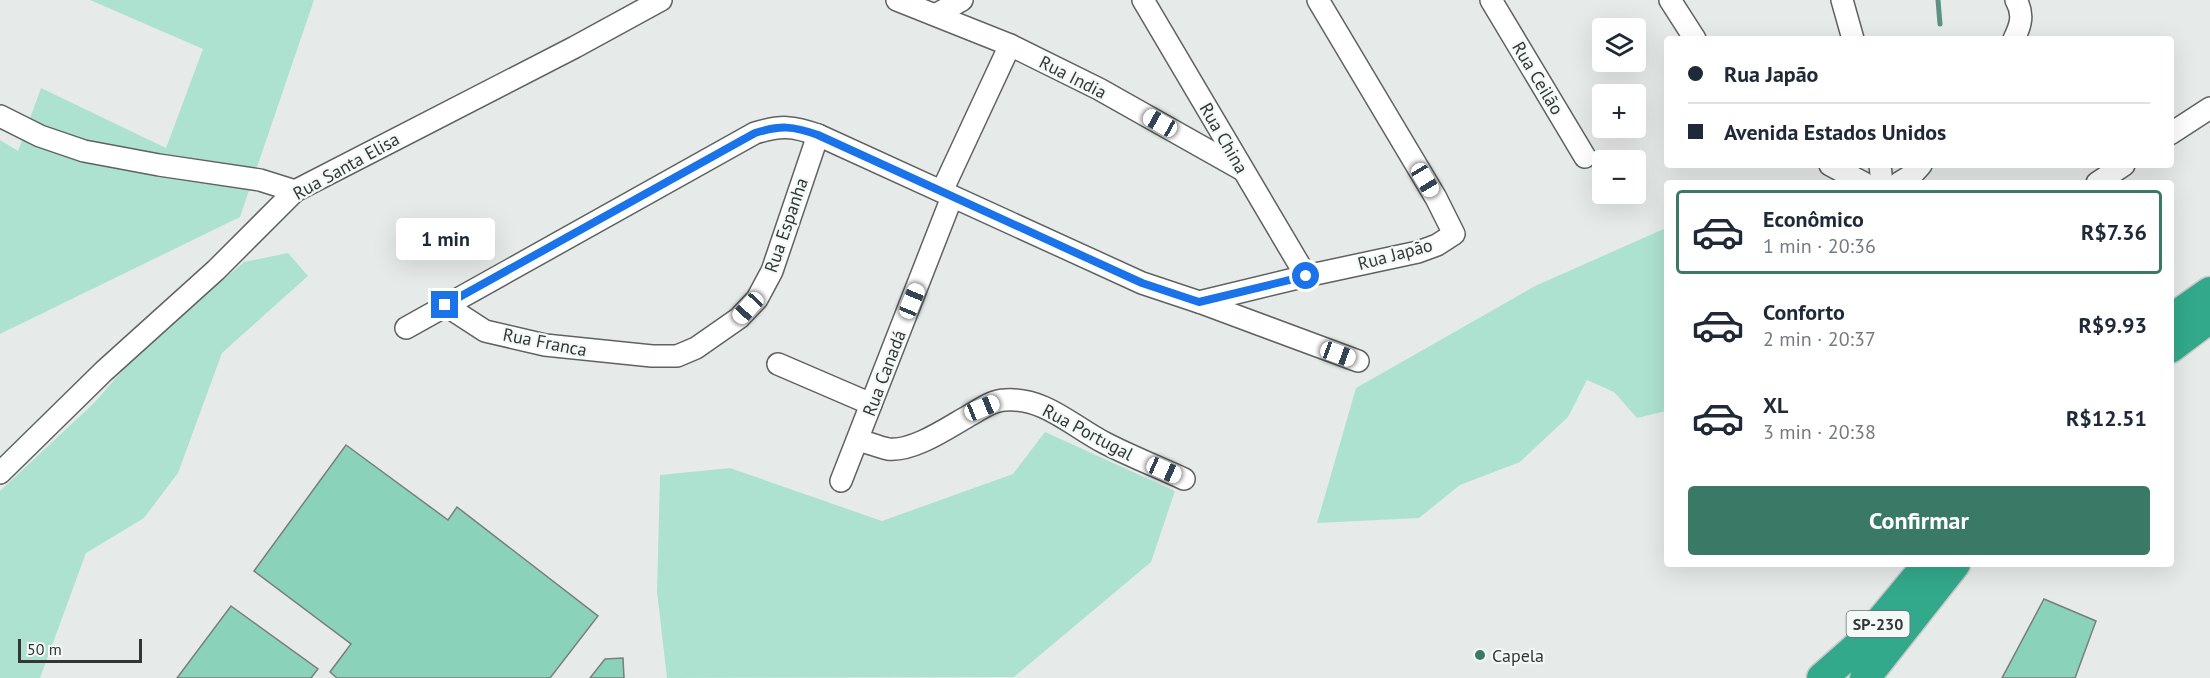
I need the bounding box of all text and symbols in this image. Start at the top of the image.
map controls [1592,18,1646,204]
button: layers [1592,18,1646,72]
street label: Rua Ceilão [1507,37,1569,119]
street label: Rua India [1035,50,1111,104]
text: Rua Japão [1724,60,1818,88]
button: + [1592,84,1646,138]
street label: Rua China [1195,99,1253,177]
car [1140,106,1180,140]
text: Avenida Estados Unidos [1724,118,1946,146]
street label: Rua Santa Elisa [289,127,403,205]
button: − [1592,150,1646,204]
car [1408,160,1442,200]
street label: Rua Espanha [759,175,813,275]
icon: car [1691,205,1745,259]
text: Econômico [1763,205,1864,233]
callout: 1 min [396,218,494,260]
text: R$7.36 [2081,218,2147,246]
text: 1 min [421,226,470,252]
street label: Rua Japão [1355,233,1435,275]
text: 1 min · 20:36 [1763,233,1876,259]
route start [1292,262,1319,289]
car [897,281,927,321]
car [729,289,767,327]
route end [431,291,458,318]
icon: car [1691,298,1745,352]
text: Conforto [1763,298,1845,326]
text: R$9.93 [2078,311,2147,339]
street label: Rua Franca [501,323,589,361]
text: 2 min · 20:37 [1763,326,1876,352]
street label: Rua Canadá [857,327,911,419]
car [1318,339,1358,369]
icon: car [1691,391,1745,445]
text: XL [1763,391,1788,419]
car [962,393,1002,423]
street label: Rua Portugal [1039,399,1138,466]
text: R$12.51 [2066,404,2147,432]
text: 3 min · 20:38 [1763,419,1876,445]
car [1144,454,1184,486]
button: Confirmar [1688,486,2150,555]
road number: SP-230 [1846,611,1910,637]
scale bar [18,636,142,664]
text: 50 m [27,639,62,659]
place label: Capela [1492,644,1544,667]
marker: Capela [1473,648,1487,662]

